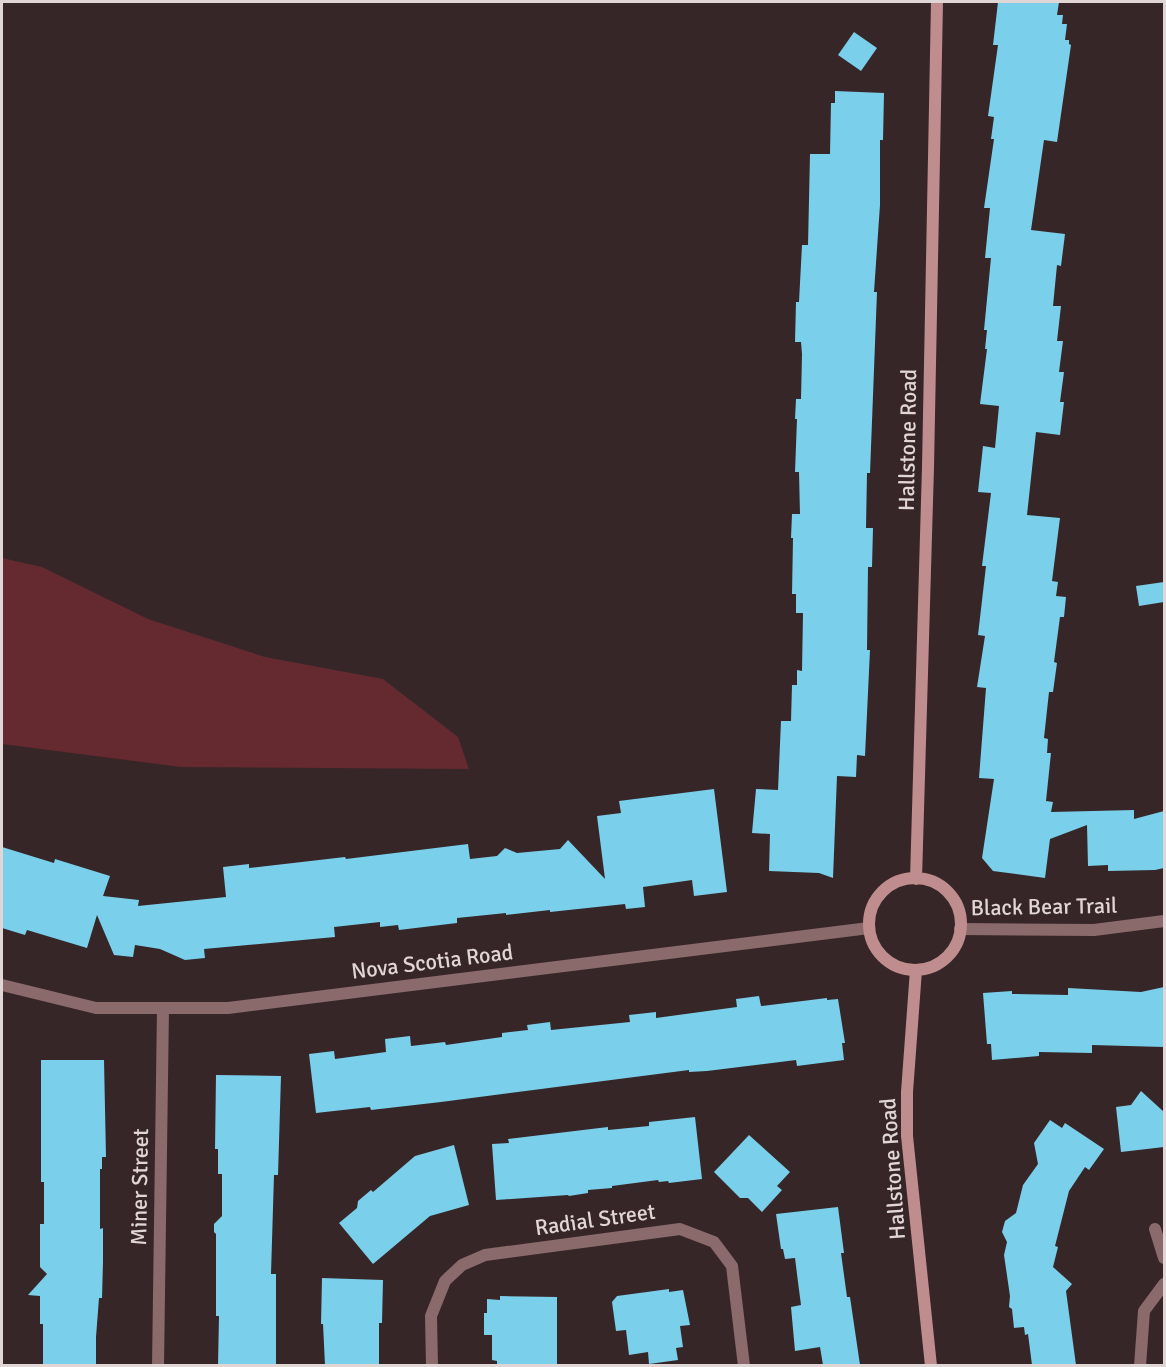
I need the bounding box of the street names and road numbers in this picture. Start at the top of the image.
street label: Hallstone Road [893,369,922,511]
street label: Black Bear Trail [970,892,1118,921]
street label: Nova Scotia Road [350,938,514,985]
street label: Hallstone Road [874,1097,911,1241]
street label: Miner Street [125,1128,154,1246]
street label: Radial Street [533,1198,657,1241]

